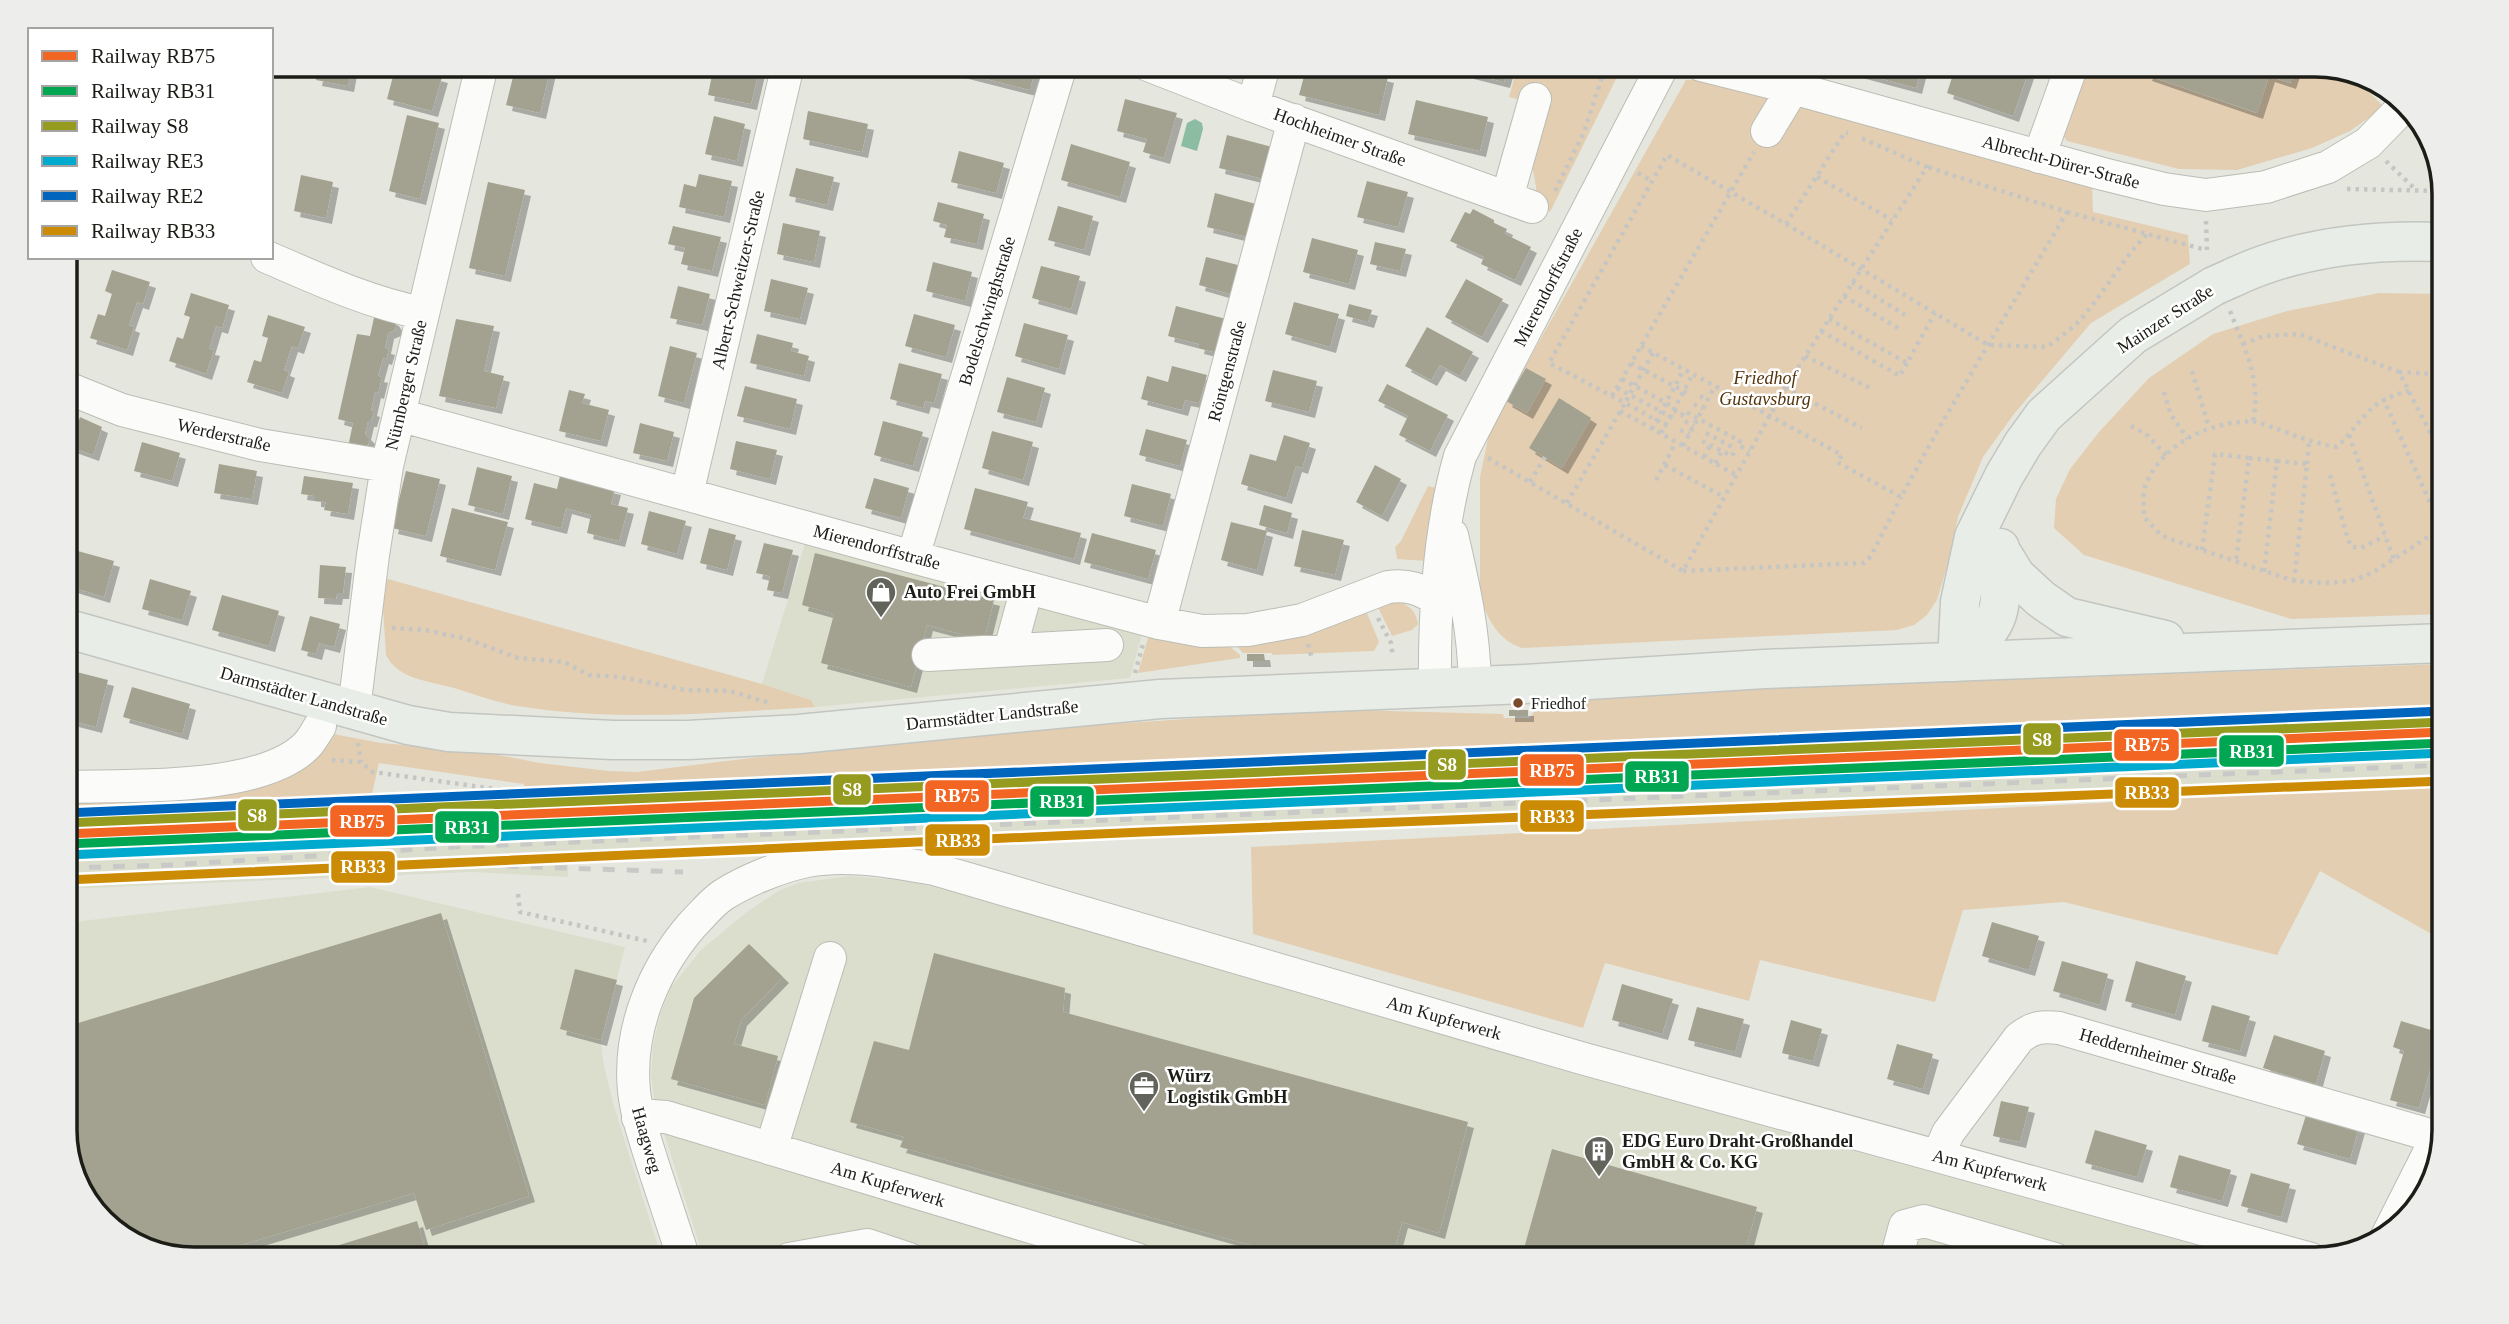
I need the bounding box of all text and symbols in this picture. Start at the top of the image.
legend [28,28,273,259]
text: Railway RB75 [91,44,215,68]
text: Railway RB31 [91,79,215,103]
street label: Hochheimer Straße [1271,104,1409,170]
text: Railway S8 [91,114,188,138]
street label: Albrecht-Dürer-Straße [1980,131,2142,193]
text: Railway RE3 [91,149,204,173]
text: Railway RE2 [91,184,204,208]
street label: Albert-Schweitzer-Straße [708,188,768,372]
text: Railway RB33 [91,219,215,243]
street label: Mierendorffstraße [1509,224,1587,350]
street label: Bodelschwinghstraße [955,234,1019,388]
street label: Mainzer Straße [2113,281,2217,357]
street label: Nürnberger Straße [381,318,431,452]
street label: Röntgenstraße [1204,318,1250,424]
park label: Friedhof Gustavsburg [1719,368,1811,409]
street label: Werderstraße [175,415,273,455]
street label: Mierendorffstraße [811,520,943,574]
shop icon: Auto Frei GmbH [864,575,898,619]
place label: Auto Frei GmbH [904,582,1036,602]
street label: Darmstädter Landstraße [218,662,390,730]
place label: Friedhof [1531,695,1587,712]
street label: Darmstädter Landstraße [905,696,1079,734]
marker: Friedhof [1511,696,1525,710]
line badge: S8 [2022,722,2062,756]
line badge: RB75 [2113,728,2180,762]
text: S8 [2032,729,2052,750]
text: RB75 [2124,734,2170,755]
line badge: RB31 [2218,734,2285,768]
text: RB31 [2229,741,2275,762]
line badge: S8 [1427,748,1467,781]
line badge: RB75 [1519,753,1585,787]
text: S8 [1437,754,1457,775]
text: RB75 [1529,760,1575,781]
line badge: RB31 [1624,760,1690,793]
text: RB31 [1634,766,1680,787]
line badge: S8 [832,773,872,806]
line badge: RB33 [2114,776,2180,809]
text: S8 [842,779,862,800]
line badge: RB75 [924,779,990,813]
text: RB33 [2124,782,2170,803]
text: RB75 [934,785,980,806]
line badge: RB31 [1029,785,1095,818]
text: RB31 [1039,791,1085,812]
line badge: S8 [237,798,278,832]
line badge: RB33 [1519,799,1585,833]
line badge: RB75 [329,804,396,838]
text: S8 [247,805,267,826]
text: RB33 [1529,806,1575,827]
line badge: RB31 [434,810,500,844]
text: RB75 [339,811,385,832]
text: RB31 [444,817,490,838]
line badge: RB33 [924,823,991,857]
text: RB33 [935,830,981,851]
line badge: RB33 [330,850,396,884]
text: RB33 [340,856,386,877]
street label: Am Kupferwerk [1384,992,1504,1044]
street label: Heddernheimer Straße [2077,1024,2239,1088]
place label: Würz Logistik GmbH [1167,1066,1288,1107]
office icon: Würz Logistik GmbH [1127,1069,1161,1113]
street label: Haagweg [628,1105,666,1175]
place label: EDG Euro Draht-Großhandel GmbH & Co. KG [1622,1131,1853,1172]
building icon: EDG Euro Draht-Großhandel GmbH & Co. KG [1582,1134,1616,1178]
street label: Am Kupferwerk [1930,1145,2050,1195]
street label: Am Kupferwerk [828,1157,948,1211]

